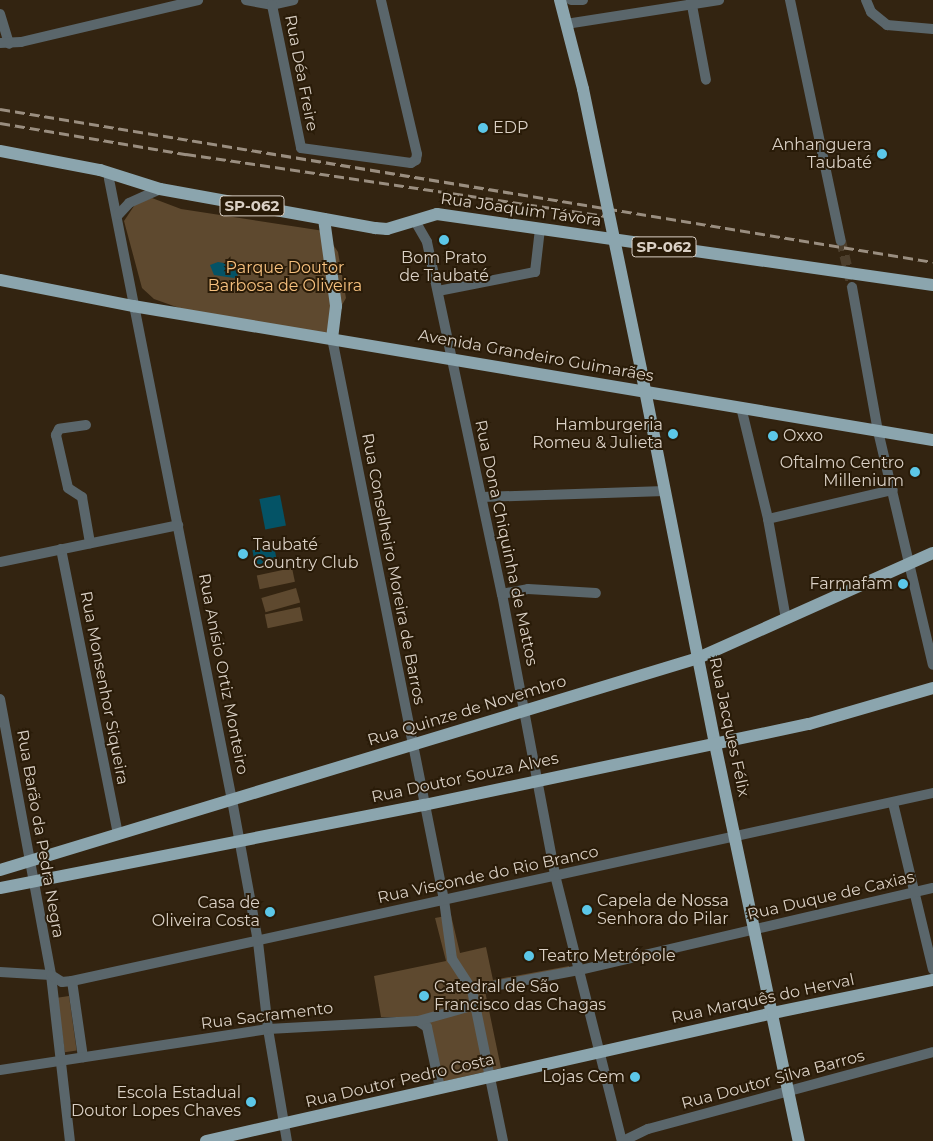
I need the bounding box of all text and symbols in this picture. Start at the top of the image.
street label: Rua Déa Freire [280,13,322,133]
place label: EDP [493,118,528,138]
marker: EDP [477,122,489,134]
place label: Anhanguera Taubaté [772,135,872,173]
marker: Anhanguera Taubaté [876,148,888,160]
street label: Rua Joaquim Távora [439,189,603,231]
road number: SP-062 [220,194,284,218]
marker: Bom Prato de Taubaté [438,234,450,246]
road number: SP-062 [632,234,696,260]
place label: Bom Prato de Taubaté [399,248,489,286]
park label: Parque Doutor Barbosa de Oliveira [208,258,362,296]
street label: Avenida Grandeiro Guimarães [417,326,655,386]
place label: Hamburgeria Romeu & Julieta [532,415,663,453]
street label: Rua Dona Chiquinha de Mattos [471,418,541,668]
place label: Oxxo [783,426,823,446]
marker: Hamburgeria Romeu & Julieta [667,428,679,440]
marker: Oxxo [767,430,779,442]
street label: Rua Conselheiro Moreira de Barros [357,432,429,706]
place label: Oftalmo Centro Millenium [780,453,904,491]
marker: Oftalmo Centro Millenium [908,465,922,479]
place label: Taubaté Country Club [253,535,359,573]
marker: Taubaté Country Club [237,548,249,560]
street label: Rua Anísio Ortiz Monteiro [194,572,252,776]
place label: Farmafam [809,574,893,594]
marker: Farmafam [897,578,909,590]
street label: Rua Monsenhor Siqueira [76,590,132,786]
street label: Rua Jacques Félix [705,655,753,799]
street label: Rua Quinze de Novembro [365,672,569,750]
street label: Rua Barão da Pedra Negra [12,728,68,940]
street label: Rua Doutor Souza Alves [370,749,560,807]
street label: Rua Visconde do Rio Branco [376,842,600,908]
street label: Rua Duque de Caxias [746,867,916,925]
place label: Capela de Nossa Senhora do Pilar [597,891,729,929]
place label: Casa de Oliveira Costa [152,893,260,931]
marker: Capela de Nossa Senhora do Pilar [581,904,593,916]
marker: Casa de Oliveira Costa [264,906,276,918]
place label: Teatro Metrópole [539,946,676,966]
marker: Teatro Metrópole [523,950,535,962]
street label: Rua Marquês do Herval [670,970,856,1028]
place label: Catedral de São Francisco das Chagas [434,977,606,1015]
marker: Catedral de São Francisco das Chagas [418,990,430,1002]
street label: Rua Sacramento [200,998,334,1034]
street label: Rua Doutor Silva Barros [679,1046,867,1114]
street label: Rua Doutor Pedro Costa [304,1050,496,1112]
place label: Lojas Cem [542,1067,625,1087]
marker: Lojas Cem [629,1071,641,1083]
place label: Escola Estadual Doutor Lopes Chaves [71,1083,241,1121]
marker: Escola Estadual Doutor Lopes Chaves [245,1096,257,1108]

